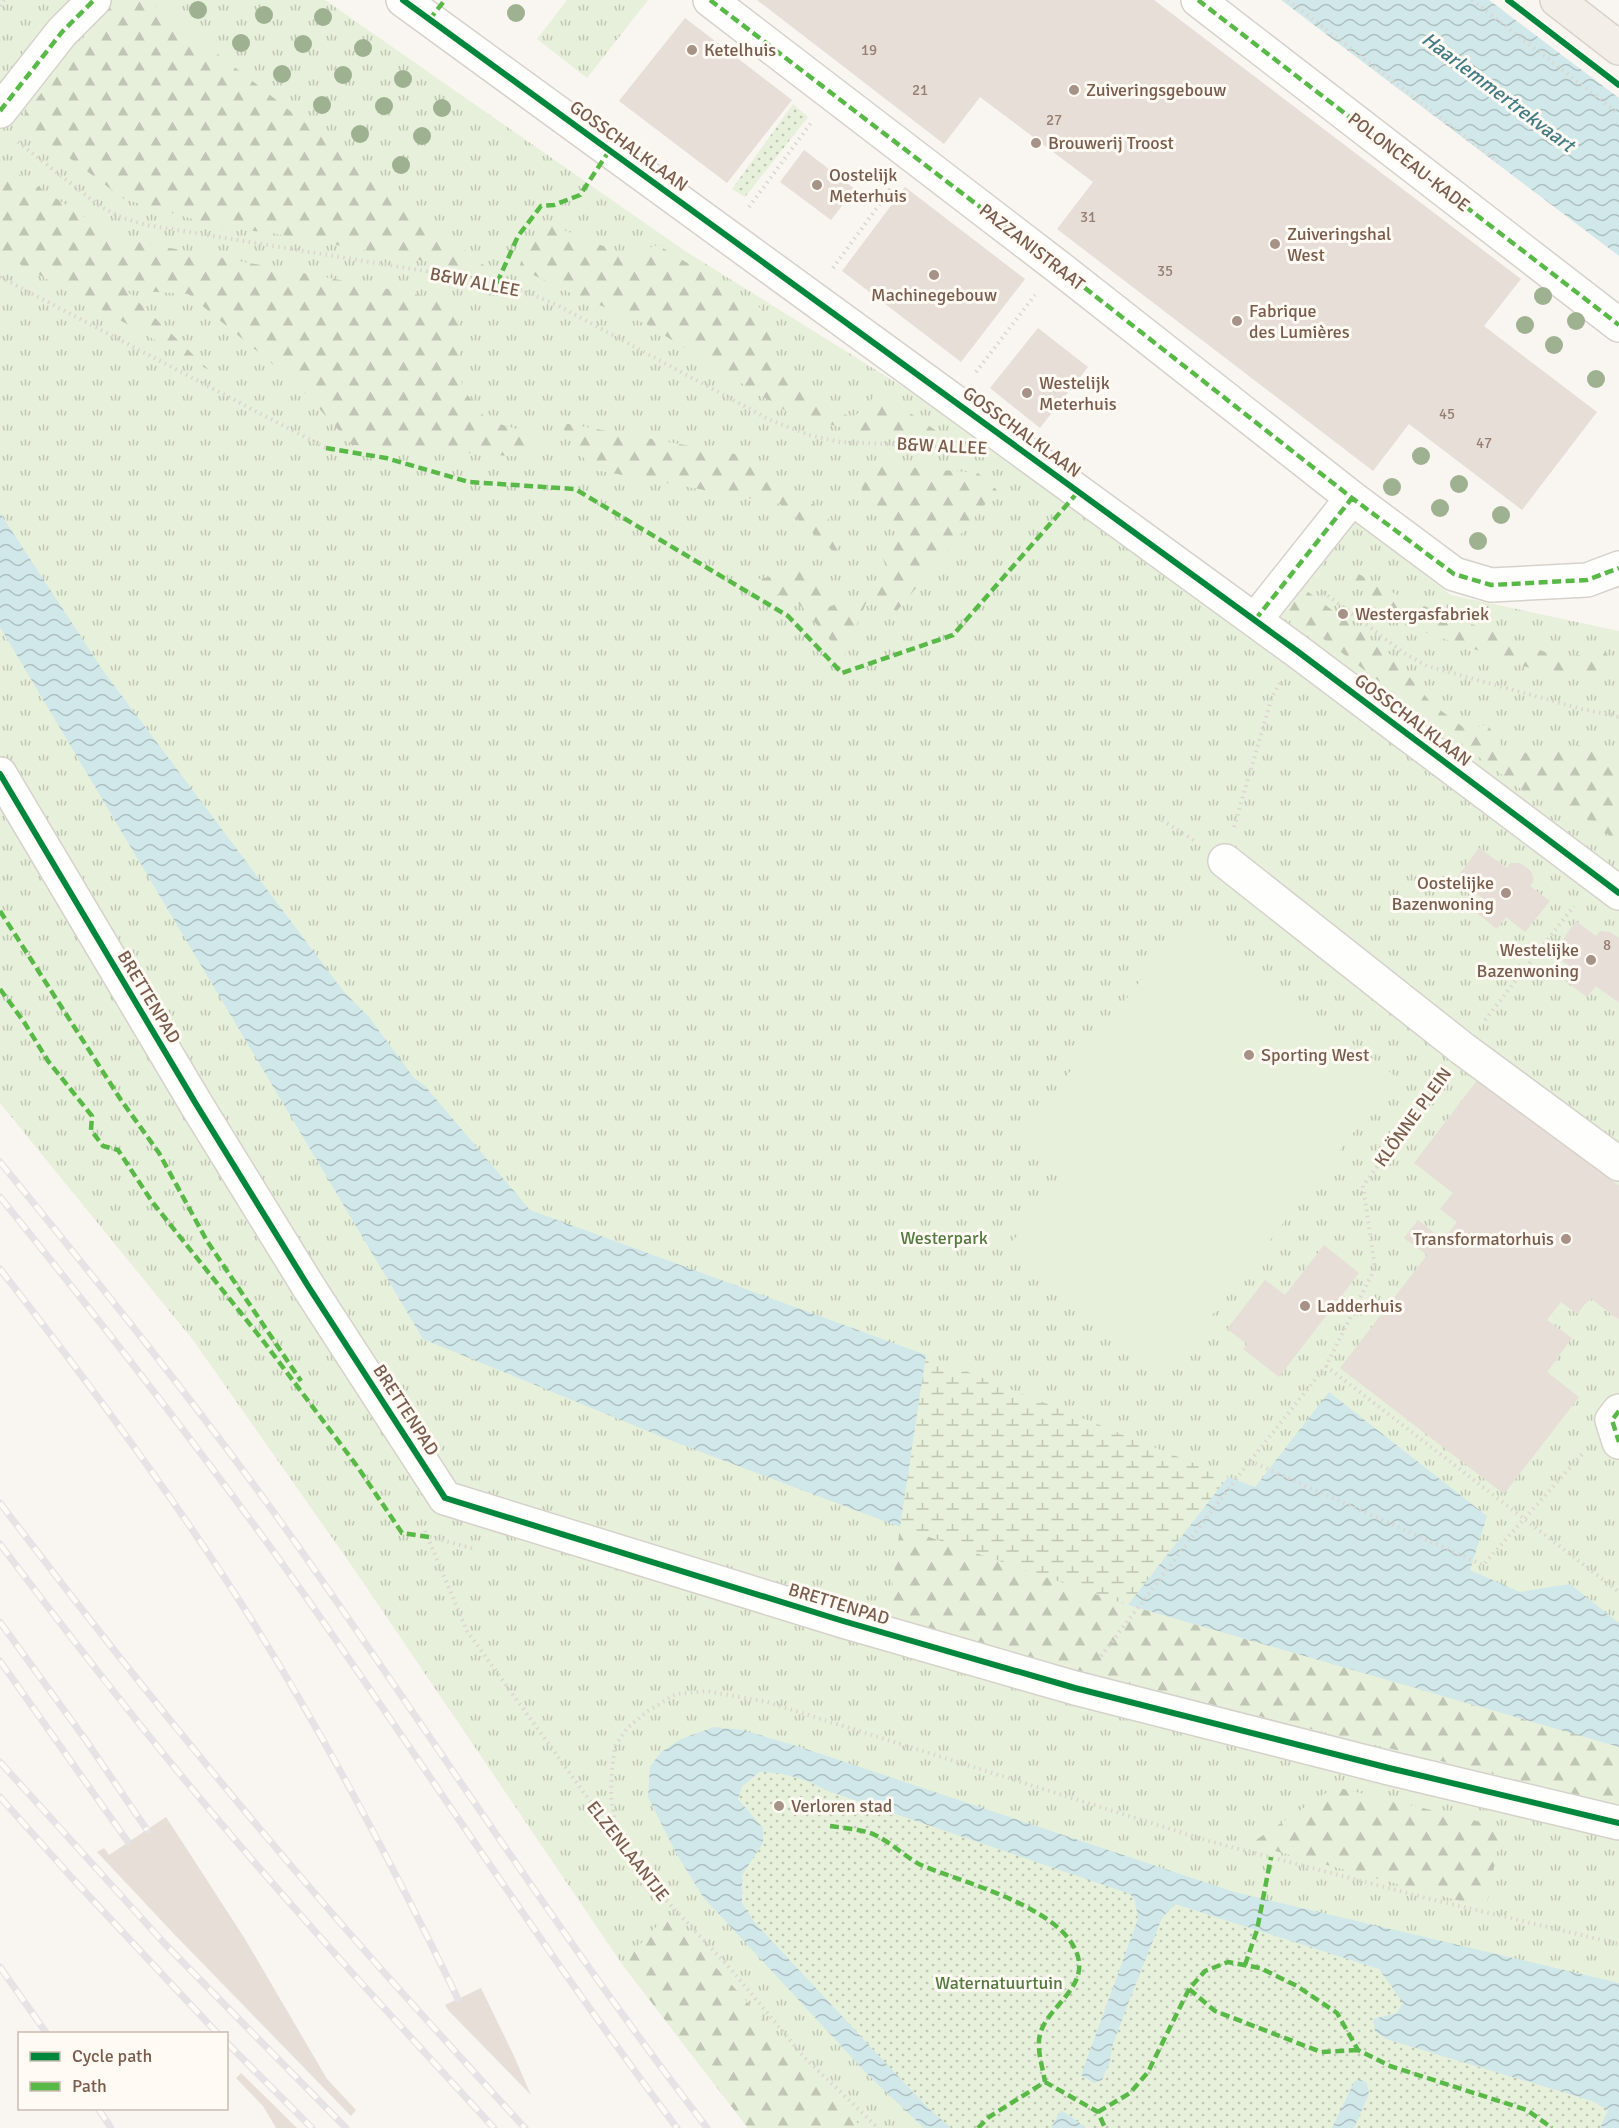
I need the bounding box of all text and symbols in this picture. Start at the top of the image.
water label: Haarlemmertrekvaart [1417,26,1581,159]
place label: Ketelhuis [704,39,776,61]
house number: 19 [861,41,877,59]
marker: Ketelhuis [685,43,699,57]
place label: Zuiveringsgebouw [1086,79,1226,101]
house number: 21 [912,81,928,99]
marker: Zuiveringsgebouw [1067,83,1081,97]
street label: GOSSCHALKLAAN [566,96,692,196]
street label: POLONCEAU-KADE [1344,108,1474,216]
house number: 27 [1046,111,1062,129]
place label: Brouwerij Troost [1048,132,1174,154]
marker: Brouwerij Troost [1029,136,1043,150]
place label: Oostelijk Meterhuis [829,164,907,207]
marker: Oostelijk Meterhuis [810,178,824,192]
street label: PAZZANISTRAAT [975,199,1089,295]
house number: 31 [1080,208,1096,226]
place label: Zuiveringshal West [1287,223,1391,266]
marker: Zuiveringshal West [1268,237,1282,251]
house number: 35 [1157,262,1173,280]
street label: B&W ALLEE [428,263,522,301]
marker: Machinegebouw [927,268,941,282]
place label: Machinegebouw [871,284,997,306]
place label: Fabrique des Lumières [1249,300,1350,343]
marker: Fabrique des Lumières [1230,314,1244,328]
place label: Westelijk Meterhuis [1039,372,1117,415]
street label: GOSSCHALKLAAN [959,382,1085,482]
marker: Westelijk Meterhuis [1020,386,1034,400]
house number: 45 [1439,405,1455,423]
street label: B&W ALLEE [896,433,988,459]
house number: 47 [1476,434,1492,452]
place label: Westergasfabriek [1355,603,1489,625]
marker: Westergasfabriek [1336,607,1350,621]
street label: GOSSCHALKLAAN [1350,669,1476,771]
place label: Oostelijke Bazenwoning [1392,872,1494,915]
marker: Oostelijke Bazenwoning [1499,886,1513,900]
house number: 8 [1603,936,1611,954]
place label: Westelijke Bazenwoning [1477,939,1579,982]
street label: BRETTENPAD [113,947,185,1047]
marker: Westelijke Bazenwoning [1584,953,1598,967]
place label: Sporting West [1261,1044,1369,1066]
marker: Sporting West [1242,1048,1256,1062]
street label: KLÖNNE PLEIN [1370,1063,1456,1171]
park label: Westerpark [900,1227,988,1249]
place label: Transformatorhuis [1413,1228,1554,1250]
marker: Transformatorhuis [1559,1232,1573,1246]
place label: Ladderhuis [1317,1295,1402,1317]
marker: Ladderhuis [1298,1299,1312,1313]
street label: BRETTENPAD [368,1360,444,1460]
street label: BRETTENPAD [786,1578,892,1630]
place label: Verloren stad [791,1795,892,1817]
street label: ELZENLAANTJE [582,1796,674,1906]
marker: Verloren stad [772,1799,786,1813]
park label: Waternatuurtuin [935,1972,1063,1994]
legend [18,2032,228,2110]
text: Cycle path [72,2045,152,2067]
text: Path [72,2075,107,2097]

